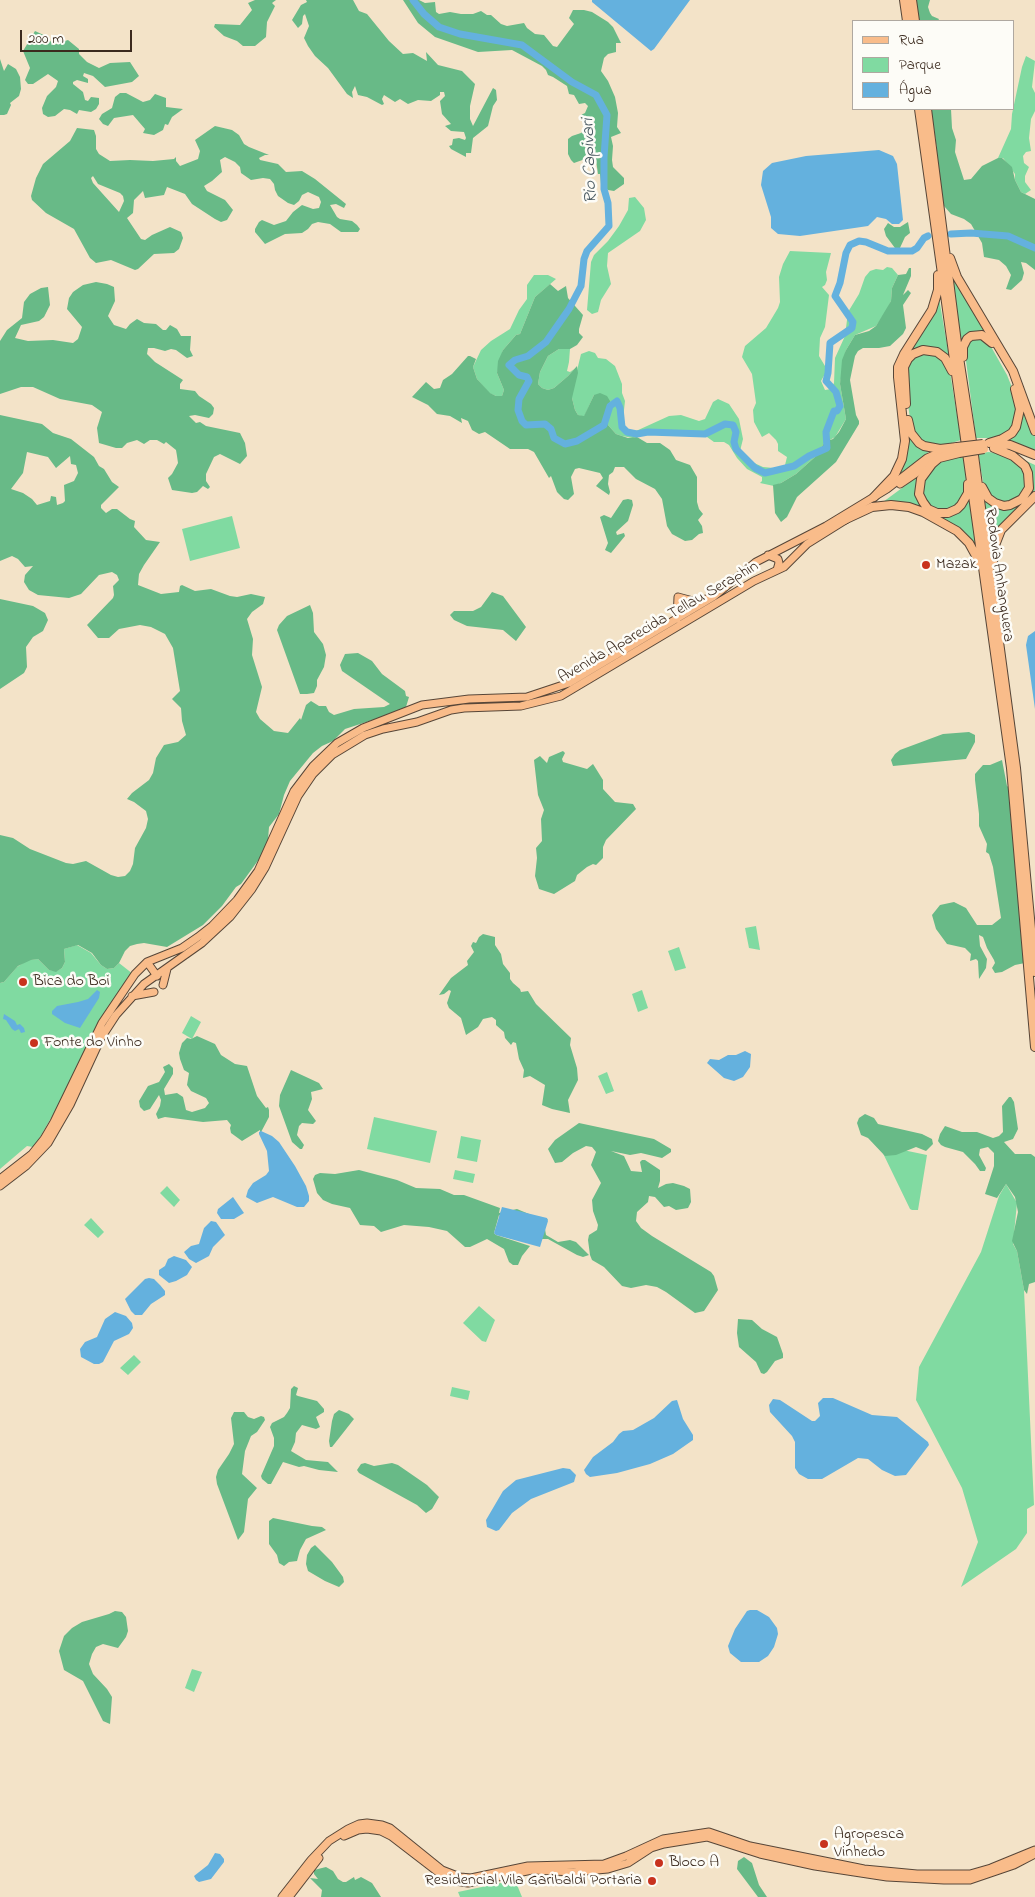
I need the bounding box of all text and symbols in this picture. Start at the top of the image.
scale bar [22,20,135,52]
legend [852,20,1015,110]
text: 200 m [28,28,64,50]
text: Rua [899,29,924,51]
text: Parque [899,54,941,76]
text: Água [899,79,932,101]
water label: Rio Capivari [579,118,603,204]
street label: Rodovia Anhanguera [979,507,1017,643]
place label: Mazak [936,555,977,575]
street label: Avenida Aparecida Tellau Seraphin [555,558,763,688]
marker: Mazak [920,559,932,571]
place label: Bica do Boi [33,972,110,992]
marker: Bica do Boi [17,976,29,988]
place label: Fonte do Vinho [44,1033,142,1053]
marker: Fonte do Vinho [28,1037,40,1049]
place label: Agropesca Vinhedo [834,1825,904,1863]
marker: Agropesca Vinhedo [818,1838,830,1850]
place label: Bloco A [669,1853,719,1873]
marker: Bloco A [653,1857,665,1869]
place label: Residencial Vila Garibaldi Portaria [425,1871,642,1891]
marker: Residencial Vila Garibaldi Portaria [646,1875,658,1887]

